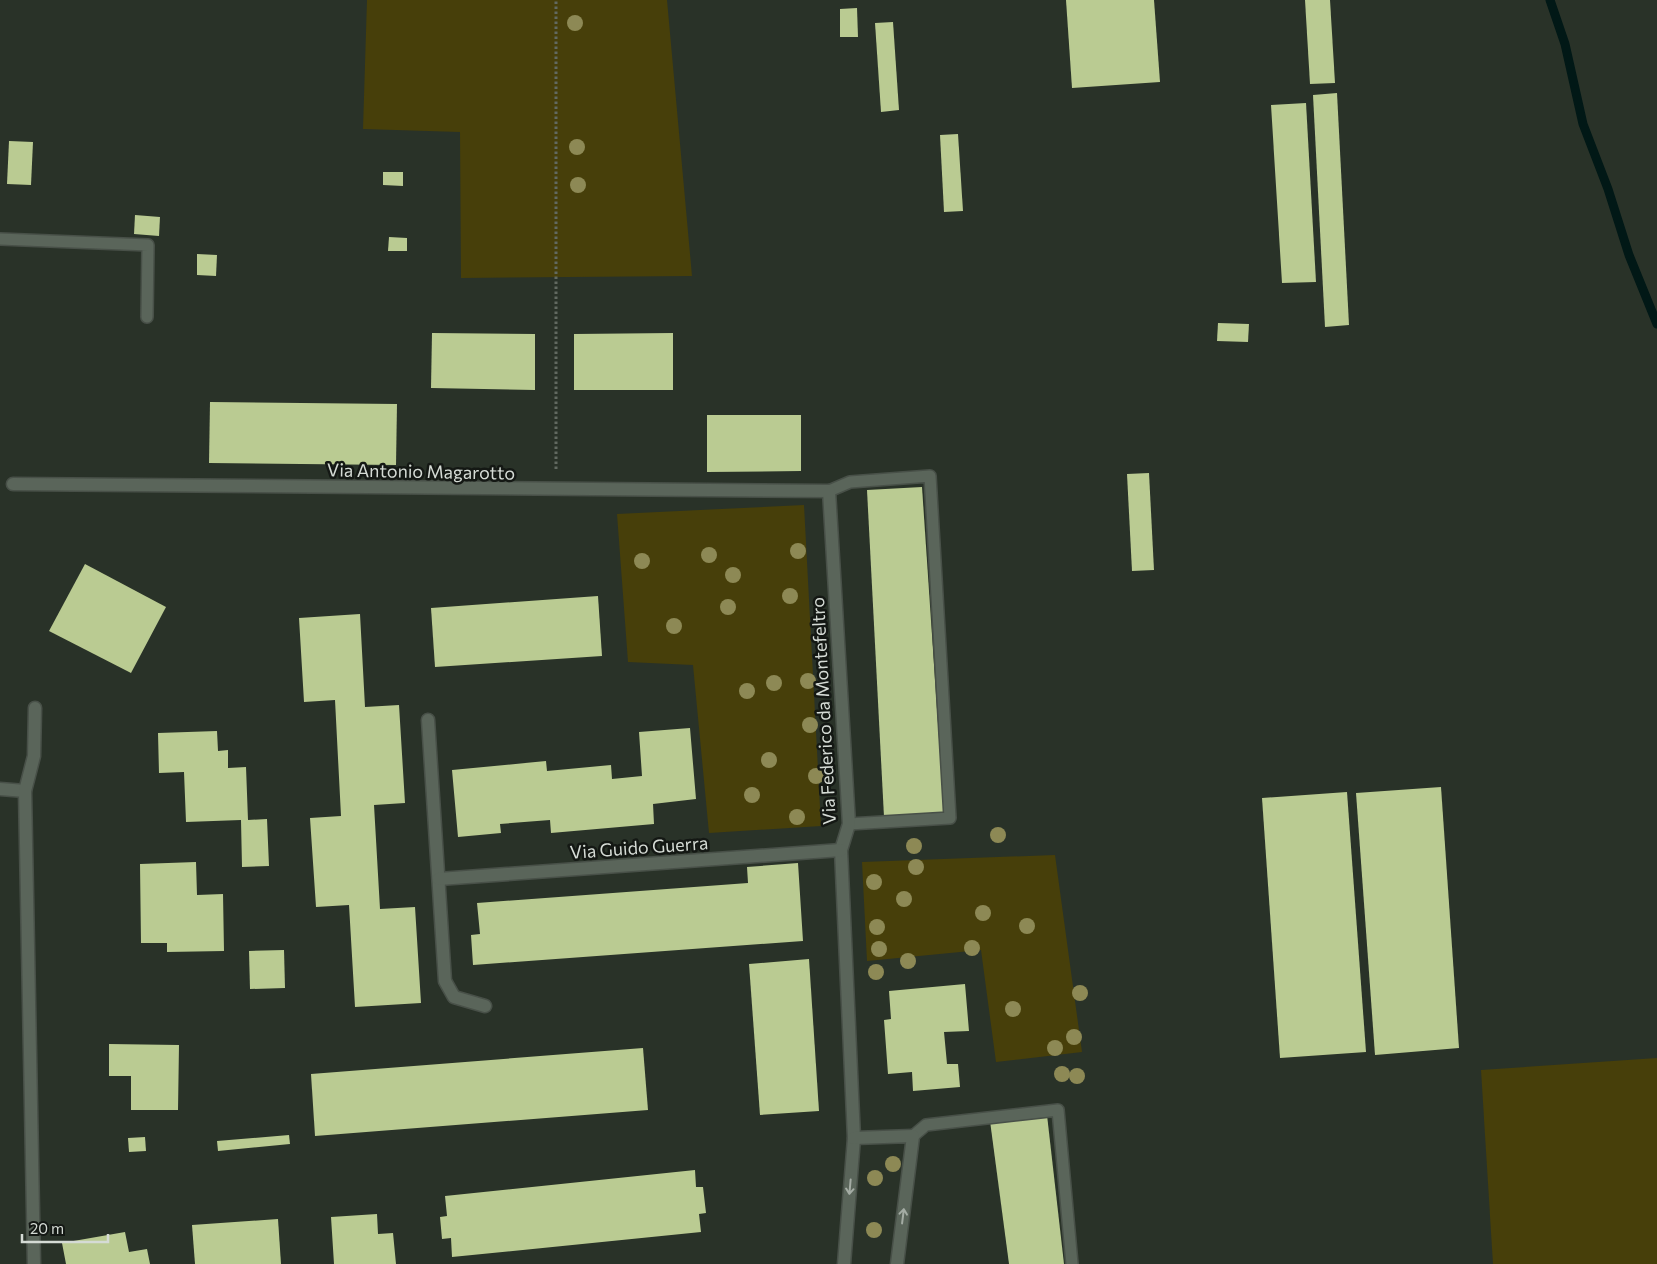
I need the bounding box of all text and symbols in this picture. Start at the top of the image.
street label: Via Antonio Magarotto [327,458,515,484]
street label: Via Federico da Montefeltro [806,597,840,825]
street label: Via Guido Guerra [569,831,709,863]
one-way arrow [845,1179,855,1195]
one-way arrow [898,1208,908,1224]
scale bar [22,1212,109,1244]
text: 20 m [30,1219,64,1237]

